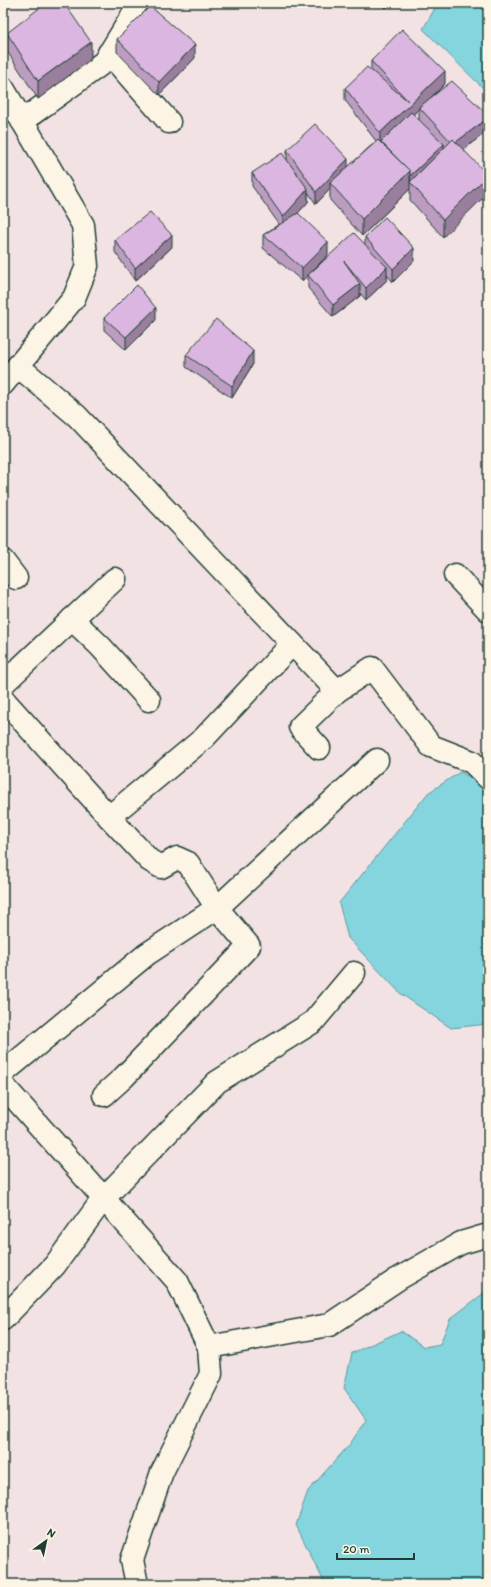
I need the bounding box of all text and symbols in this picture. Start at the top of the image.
north arrow [26,1521,66,1561]
text: N [45,1526,58,1541]
scale bar [337,1535,414,1561]
text: 20 m [343,1542,370,1556]

